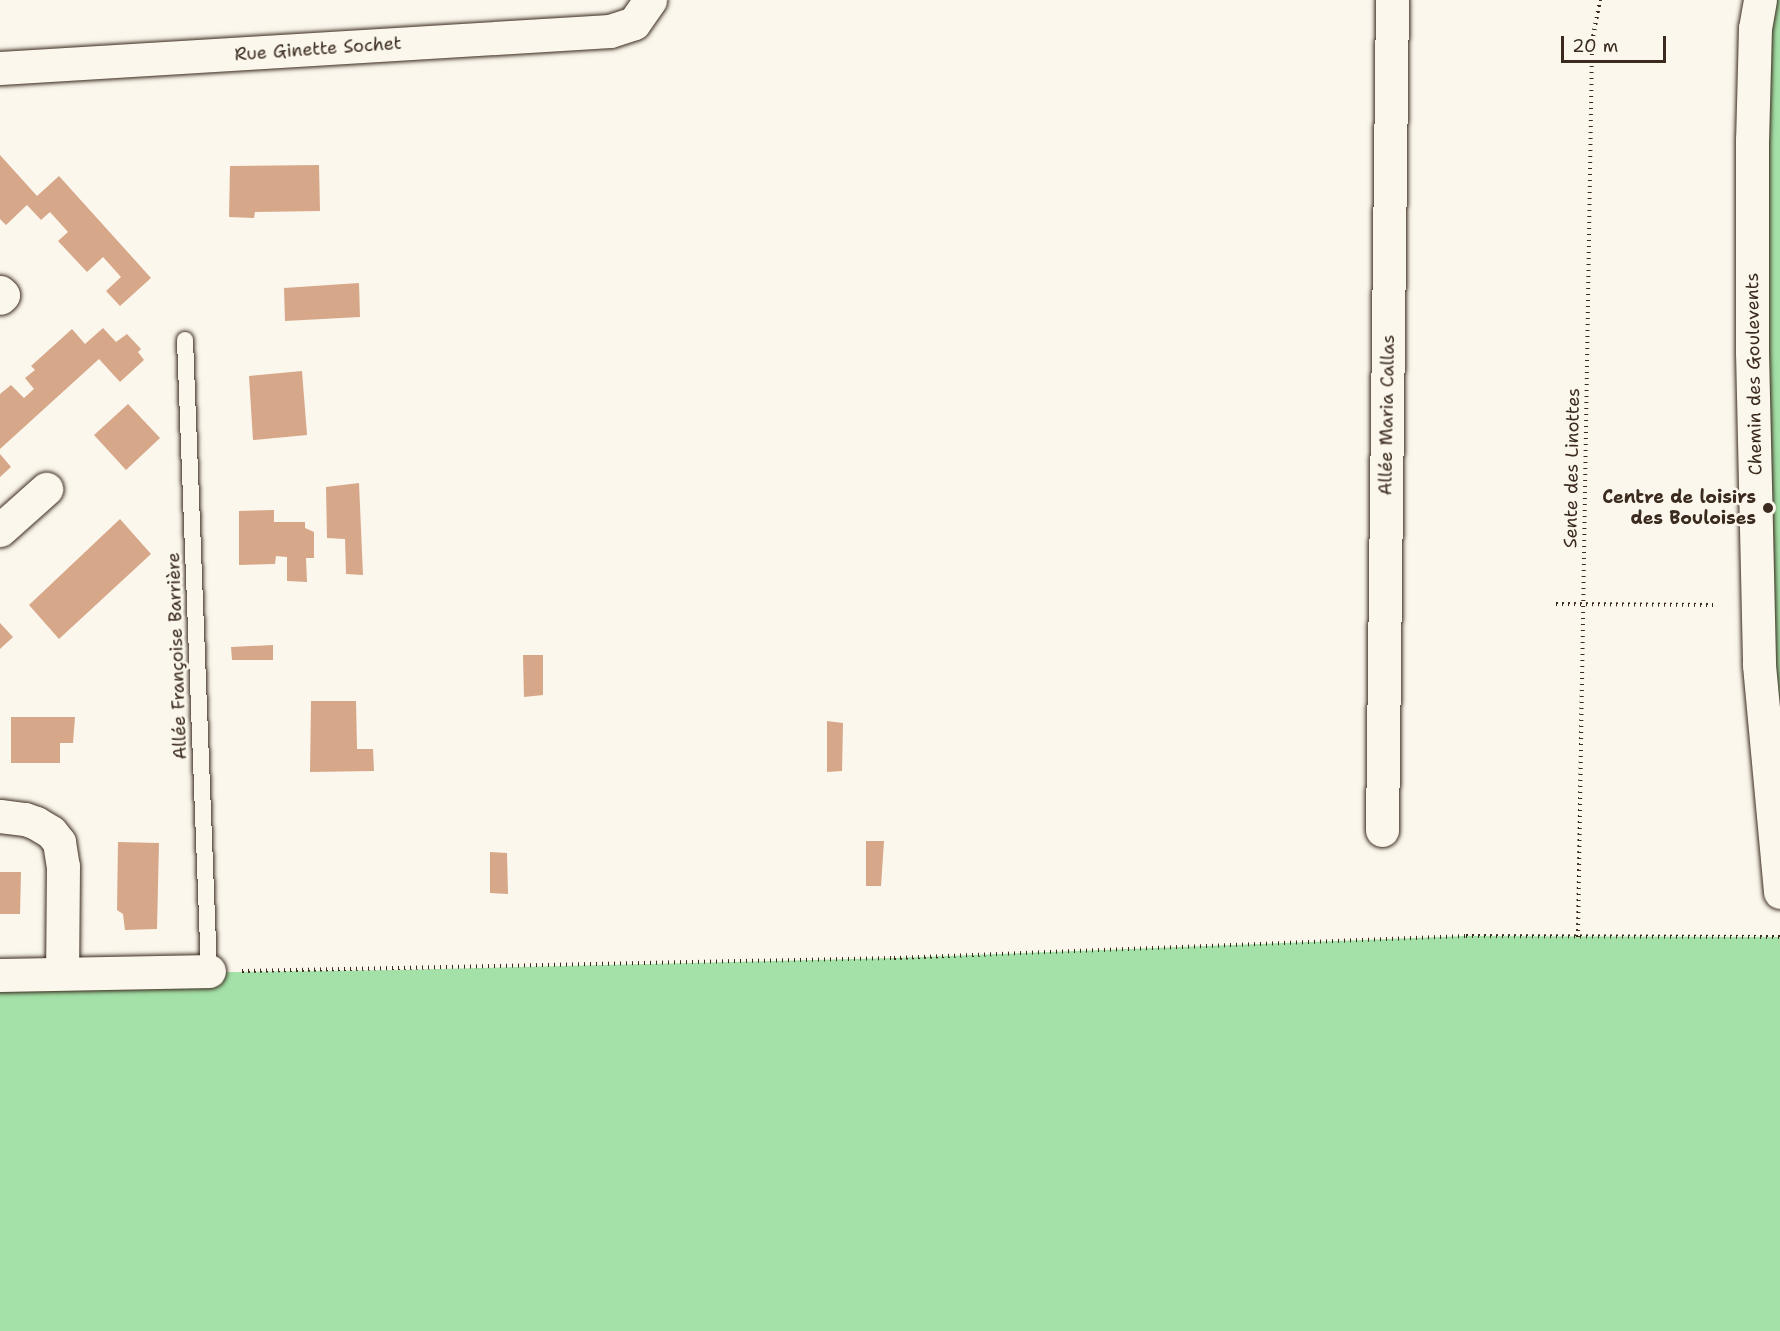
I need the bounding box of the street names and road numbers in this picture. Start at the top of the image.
street label: Rue Ginette Sochet [234,32,402,66]
street label: Chemin des Goulevents [1741,273,1767,475]
street label: Allée Maria Callas [1375,334,1399,496]
street label: Sente des Linottes [1560,388,1584,548]
street label: Allée Françoise Barrière [163,552,191,760]

